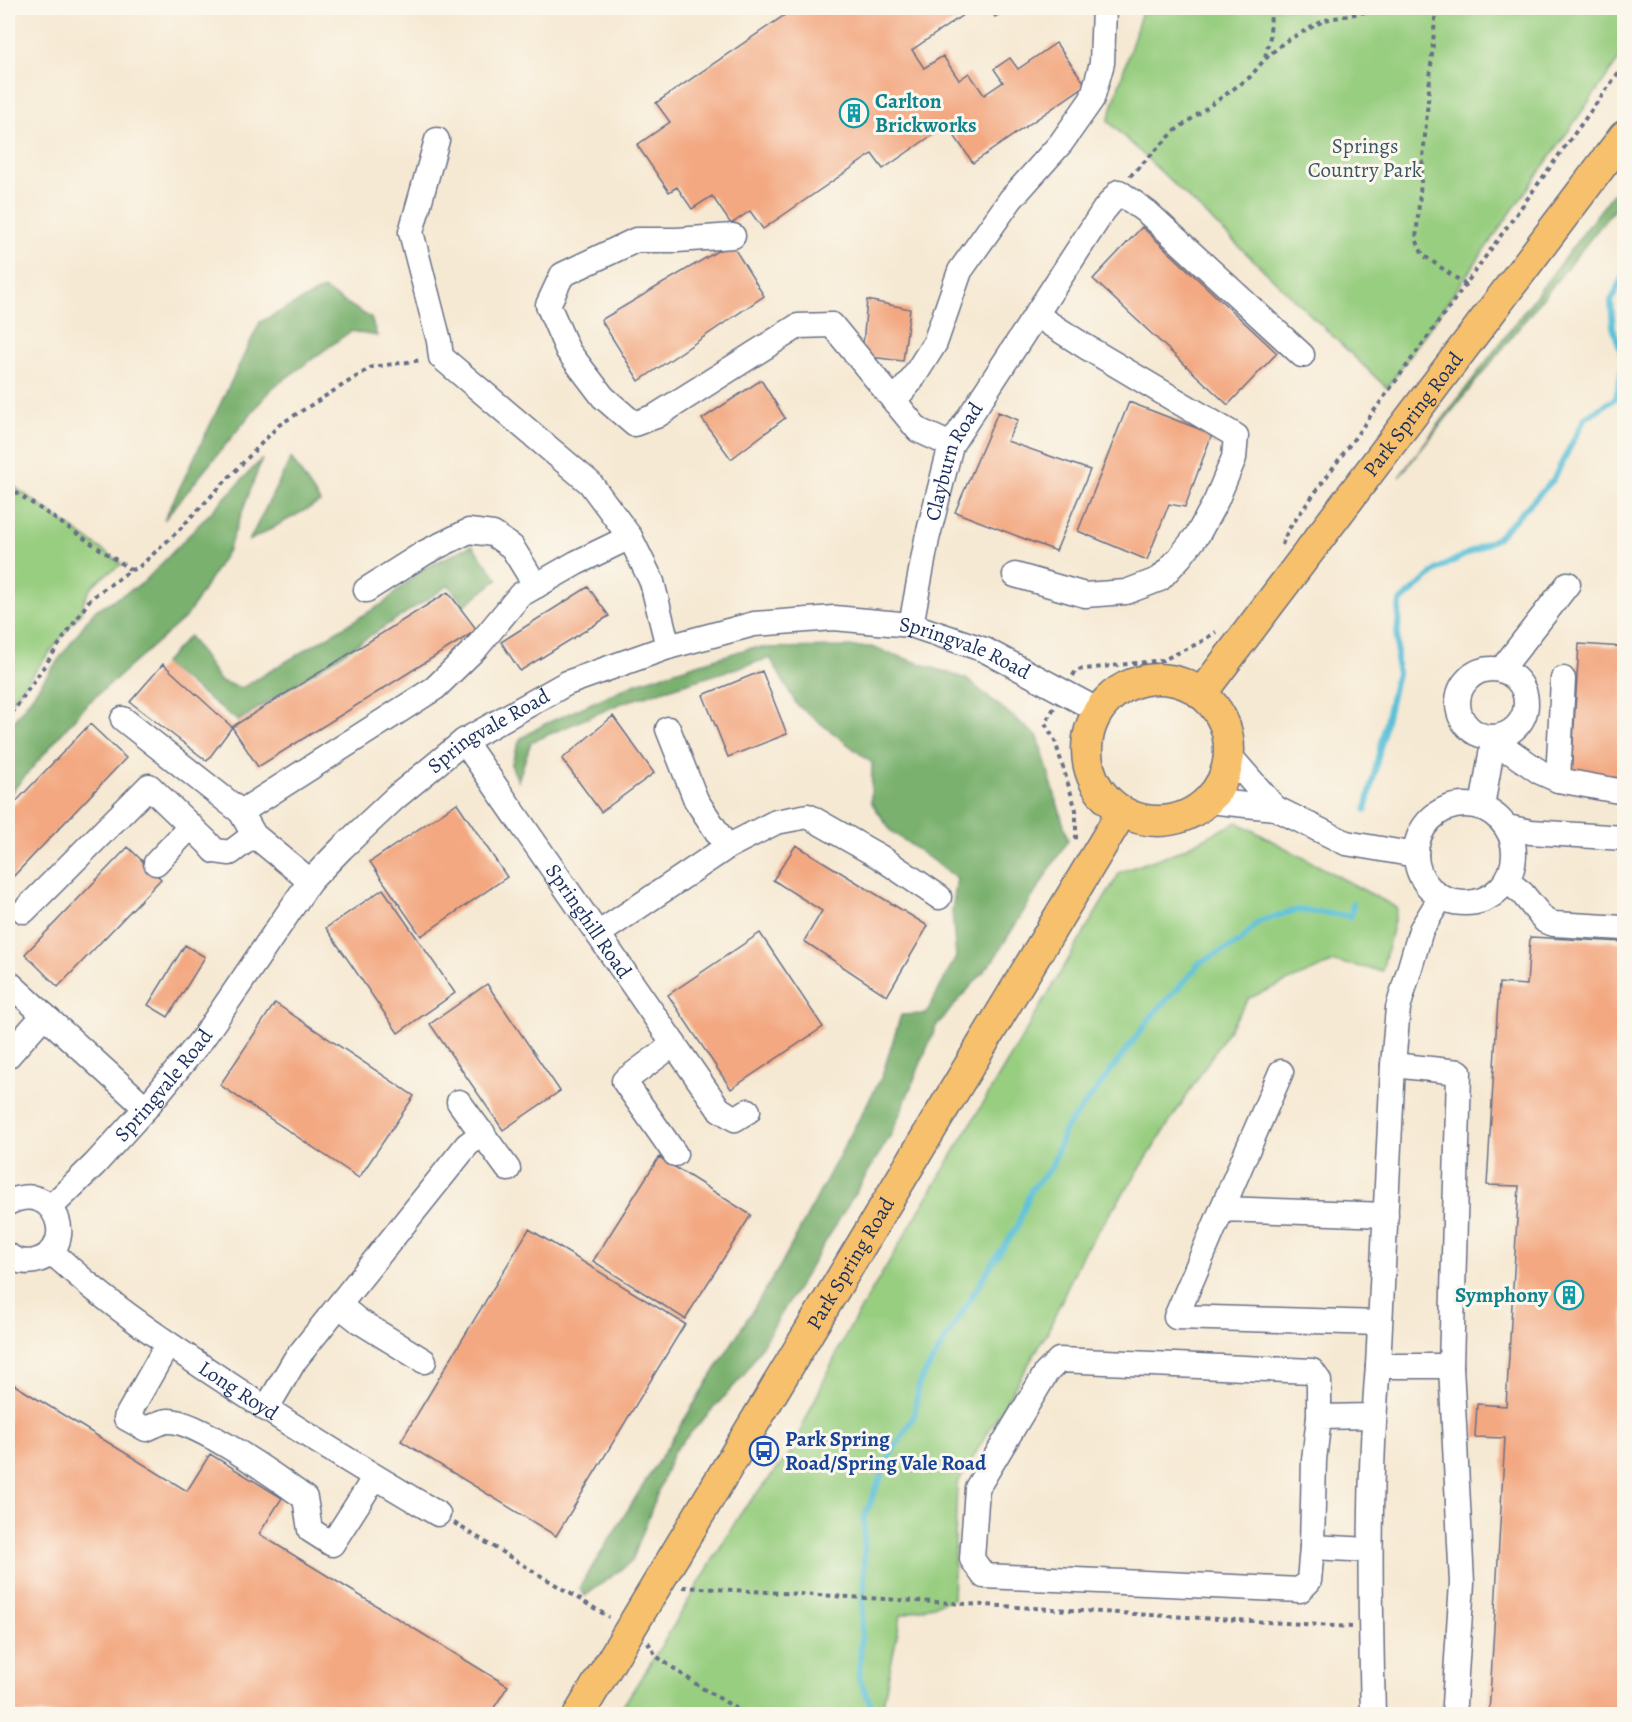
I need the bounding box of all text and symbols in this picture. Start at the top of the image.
place label: Carlton Brickworks [875,87,977,139]
building icon: Carlton Brickworks [838,97,870,129]
park label: Springs Country Park [1308,132,1423,184]
street label: Park Spring Road [1357,346,1470,482]
street label: Clayburn Road [918,396,990,524]
street label: Springvale Road [898,610,1036,686]
street label: Springvale Road [421,681,555,780]
street label: Springhill Road [539,858,639,984]
street label: Springvale Road [108,1023,220,1148]
street label: Park Spring Road [800,1191,901,1335]
building icon: Symphony [1553,1279,1585,1311]
place label: Symphony [1455,1281,1549,1309]
street label: Long Royd [193,1354,284,1427]
place label: Park Spring Road/Spring Vale Road [785,1425,987,1477]
bus stop icon: Park Spring Road/Spring Vale Road [748,1435,780,1467]

